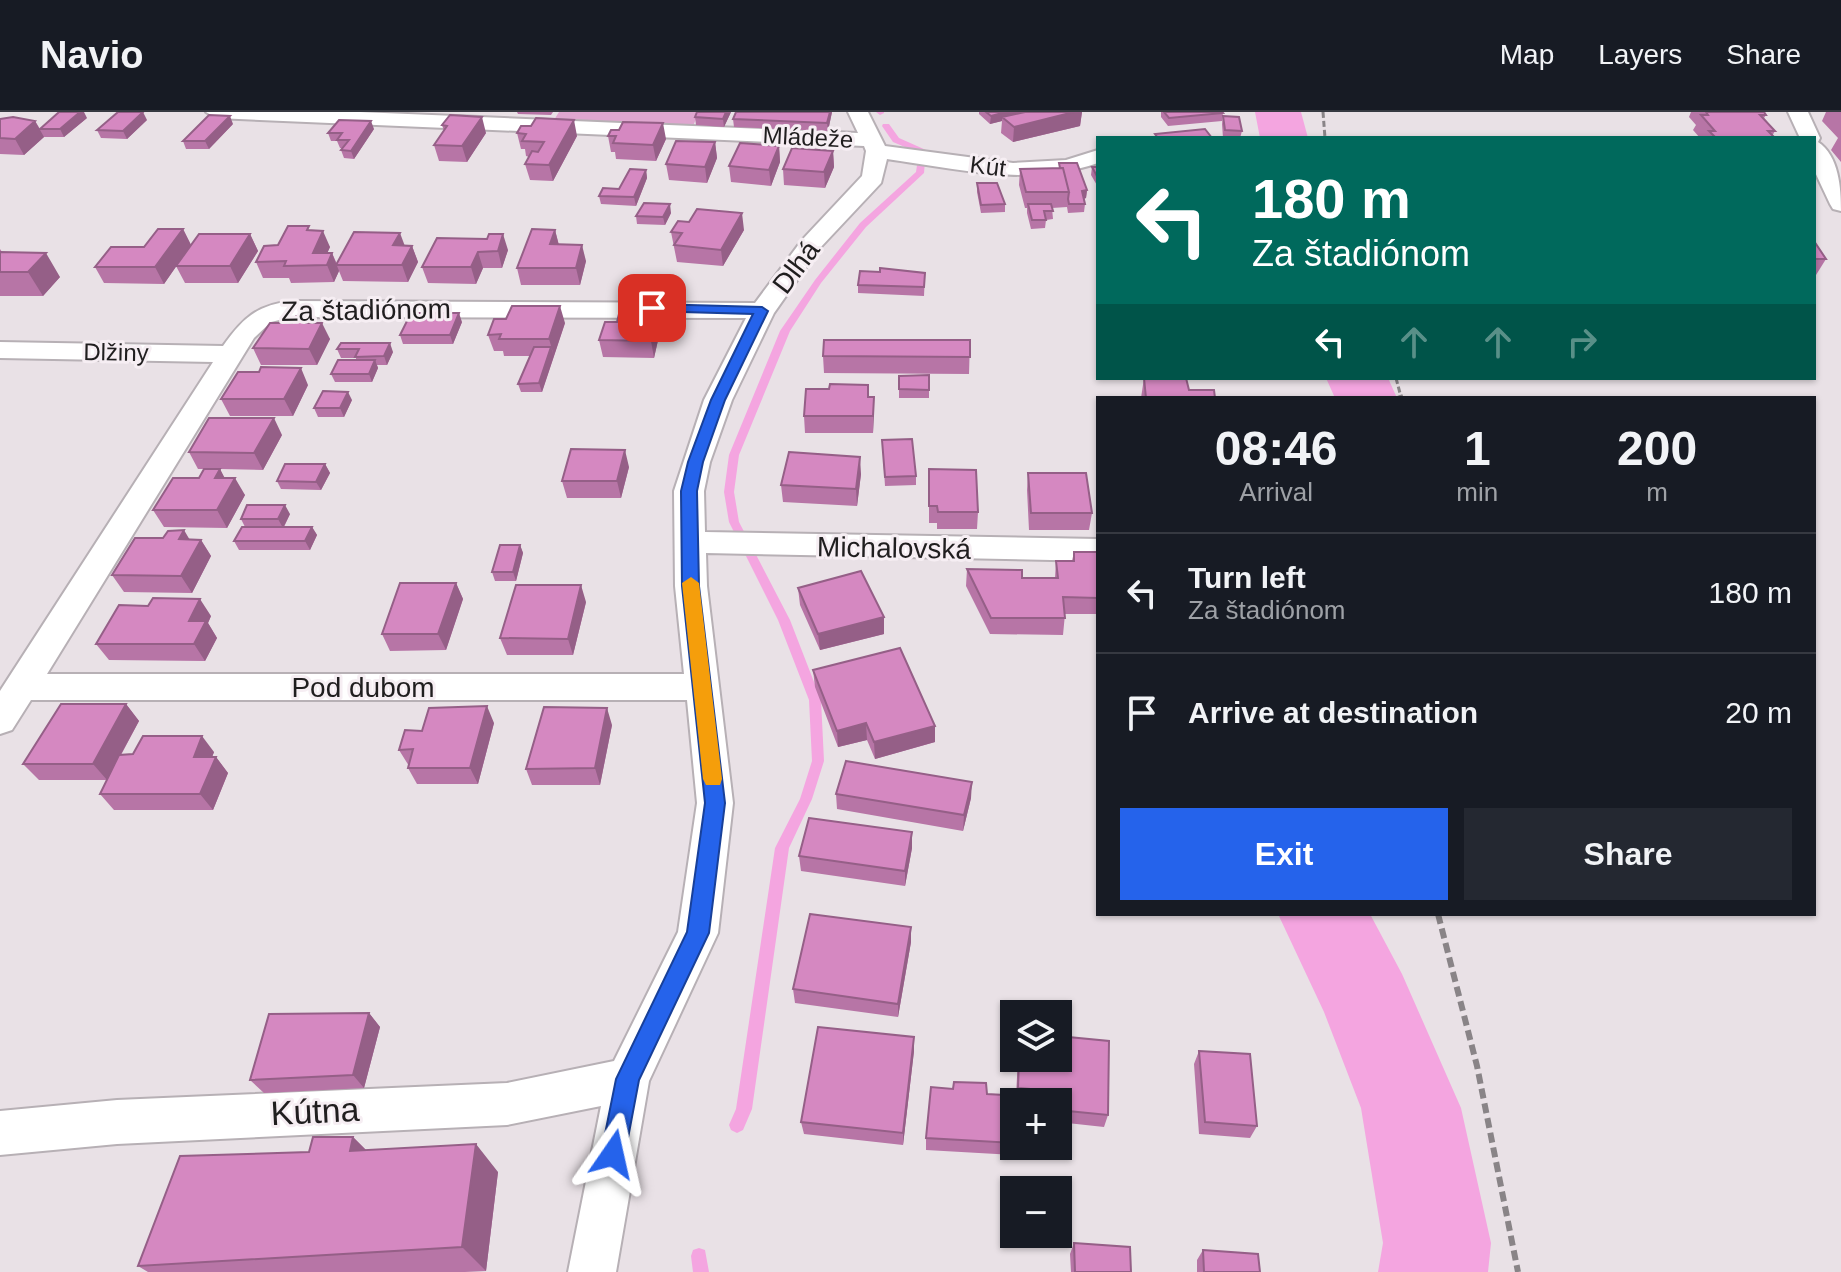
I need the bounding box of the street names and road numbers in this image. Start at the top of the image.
street label: Mládeže [762,121,854,153]
street label: Kút [968,150,1008,182]
street label: Dlhá [766,234,826,299]
street label: Za štadiónom [281,293,451,327]
street label: Dlžiny [83,338,149,366]
street label: Michalovská [817,531,972,565]
street label: Pod dubom [291,672,435,703]
street label: Kútna [270,1090,360,1132]

